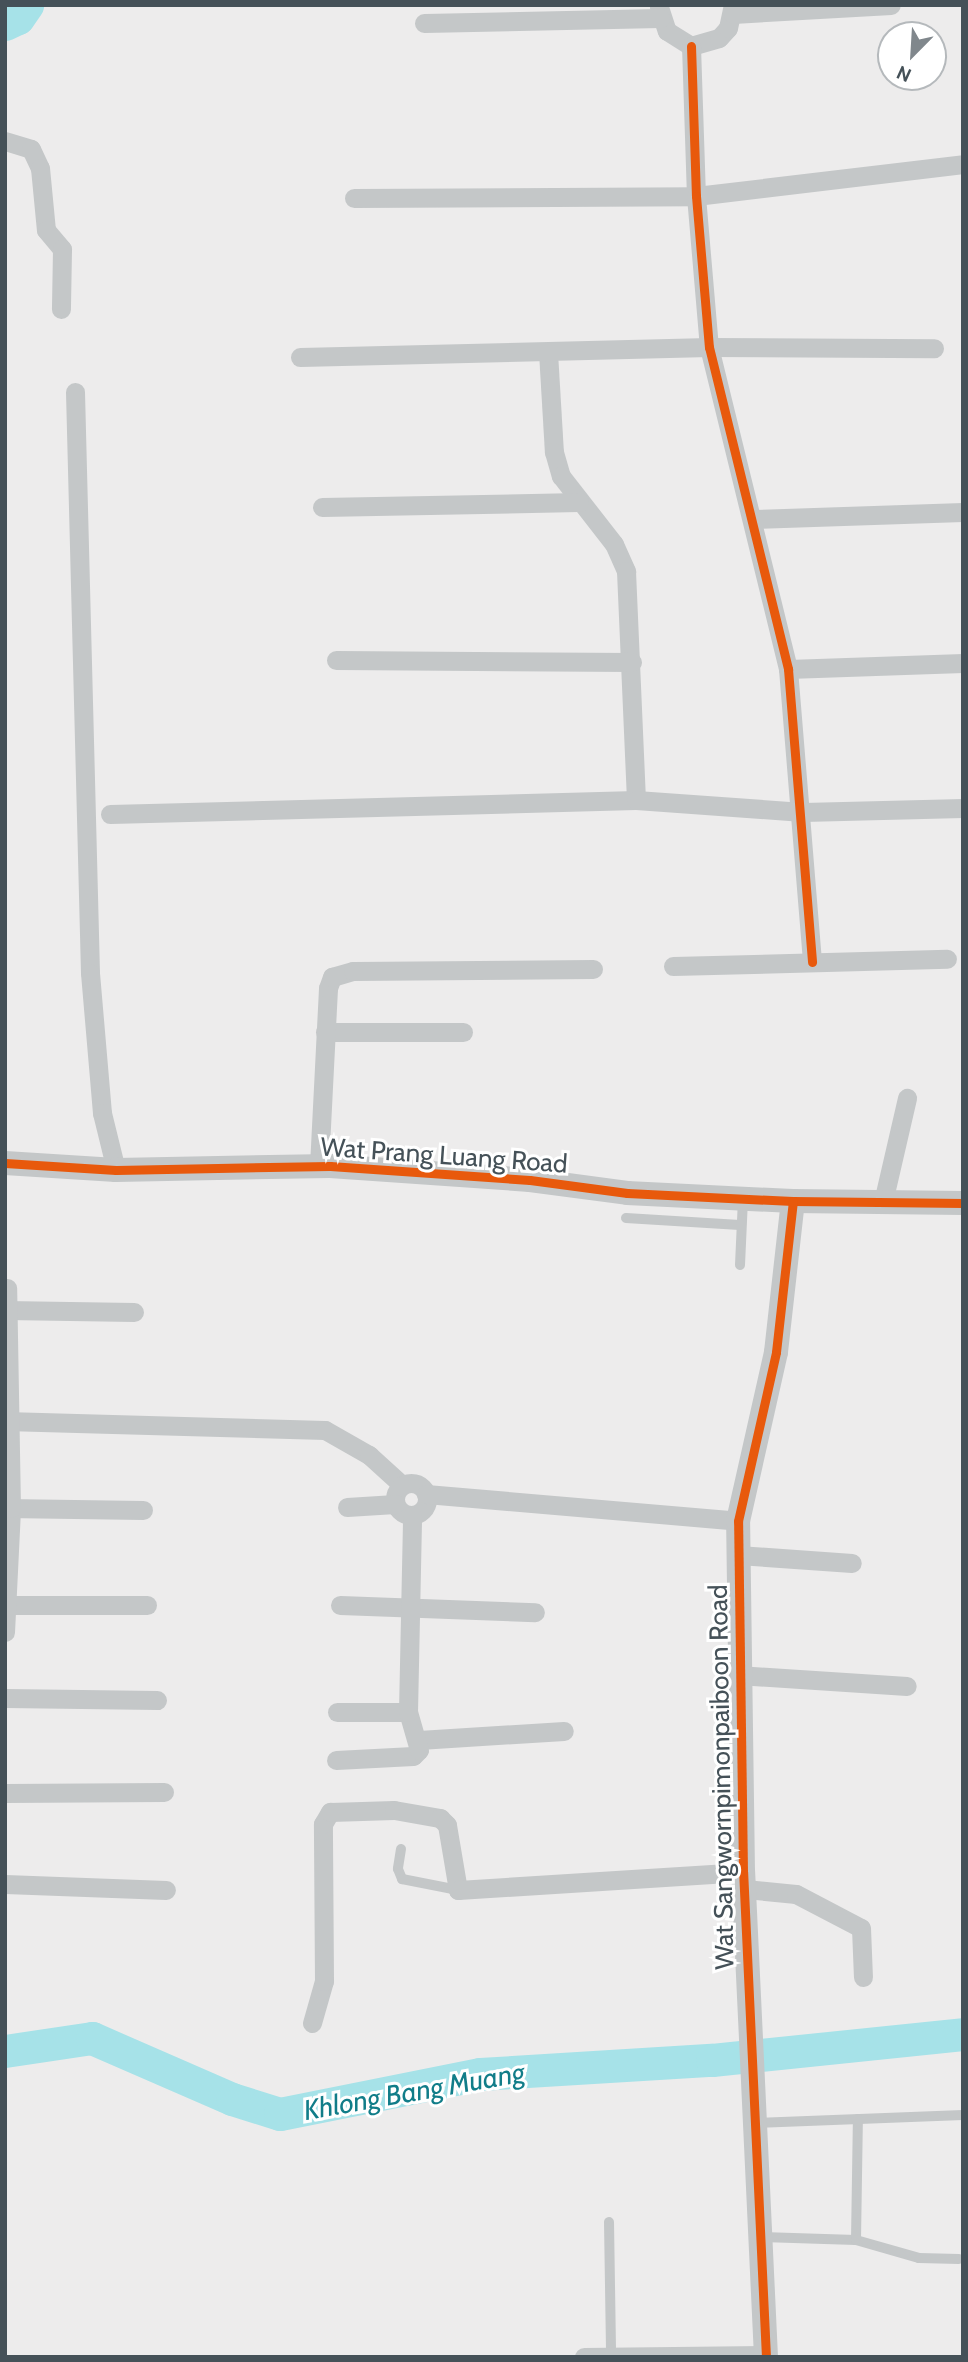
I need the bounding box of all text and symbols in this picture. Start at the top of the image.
north arrow [877,21,947,91]
text: N [893,61,915,87]
street label: Wat Prang Luang Road [319,1132,569,1180]
street label: Wat Sangwornpimonpaiboon Road [703,1584,741,1970]
water label: Khlong Bang Muang [301,2055,527,2127]

